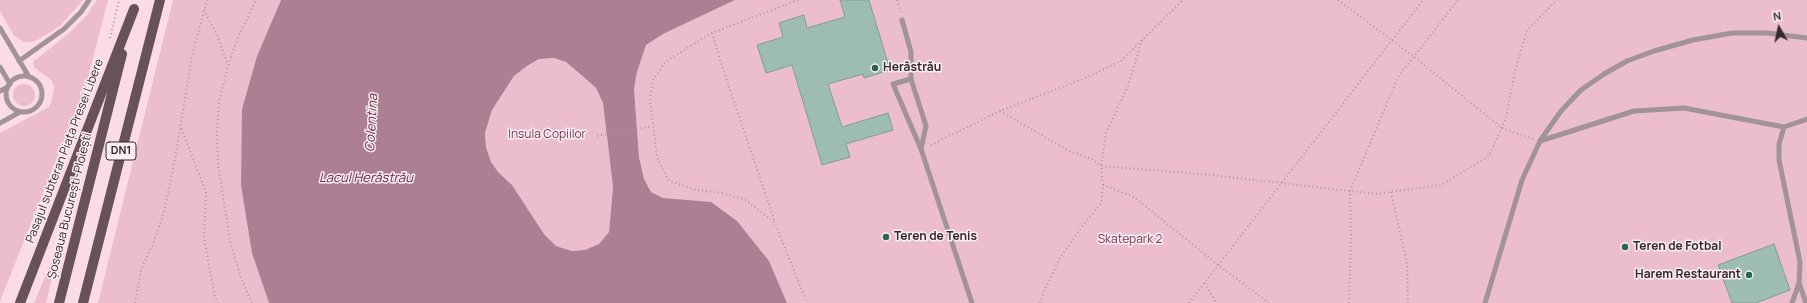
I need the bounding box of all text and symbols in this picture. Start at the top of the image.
north arrow [1759,8,1799,48]
text: N [1772,8,1782,24]
street label: Pasajul subteran Piața Presei Libere [23,57,107,245]
place label: Herăstrău [883,61,941,75]
marker: Herăstrău [870,63,880,73]
water label: Colentina [363,93,381,153]
park label: Insula Copiilor [508,128,586,142]
street label: Șoseaua București-Ploiești [45,132,95,280]
road number: DN1 [106,142,136,160]
water label: Lacul Herăstrău [319,170,413,186]
place label: Teren de Tenis [894,230,977,244]
marker: Teren de Tenis [881,232,891,242]
park label: Skatepark 2 [1098,233,1162,247]
place label: Teren de Fotbal [1633,240,1722,254]
marker: Teren de Fotbal [1620,242,1630,252]
place label: Harem Restaurant [1635,268,1741,282]
marker: Harem Restaurant [1744,270,1754,280]

